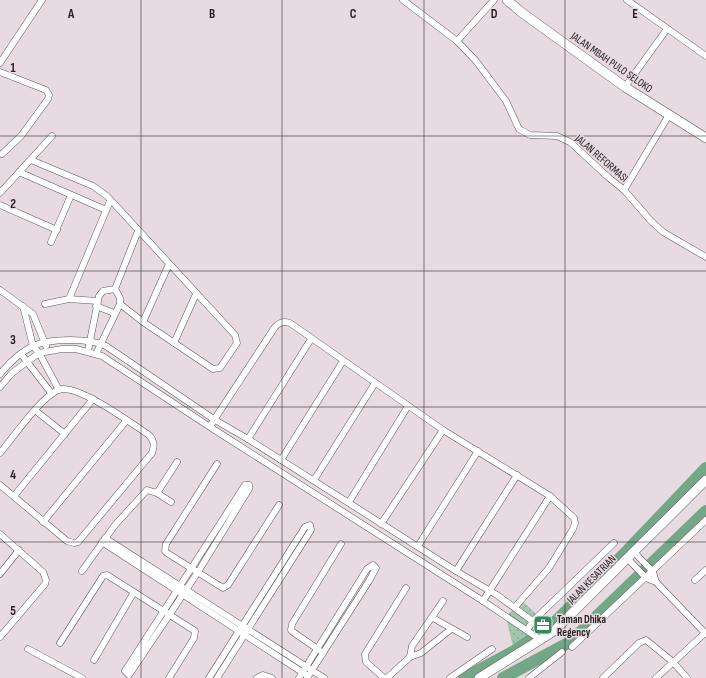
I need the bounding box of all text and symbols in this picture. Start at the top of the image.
text: A [67,6,75,22]
text: B [209,6,215,22]
text: C [350,6,357,22]
text: D [491,6,498,22]
text: E [632,6,638,22]
street label: JALAN MBAH PULO SELOKO [568,29,655,95]
text: 1 [10,60,16,76]
street label: JALAN REFORMASI [572,131,631,185]
text: 2 [10,196,16,212]
text: 3 [10,332,16,348]
text: 4 [10,467,16,483]
street label: JALAN KESATRIAN [564,552,618,607]
text: 5 [10,603,16,619]
place label: Taman Dhika Regency [557,613,606,639]
office icon: Taman Dhika Regency [532,614,554,636]

